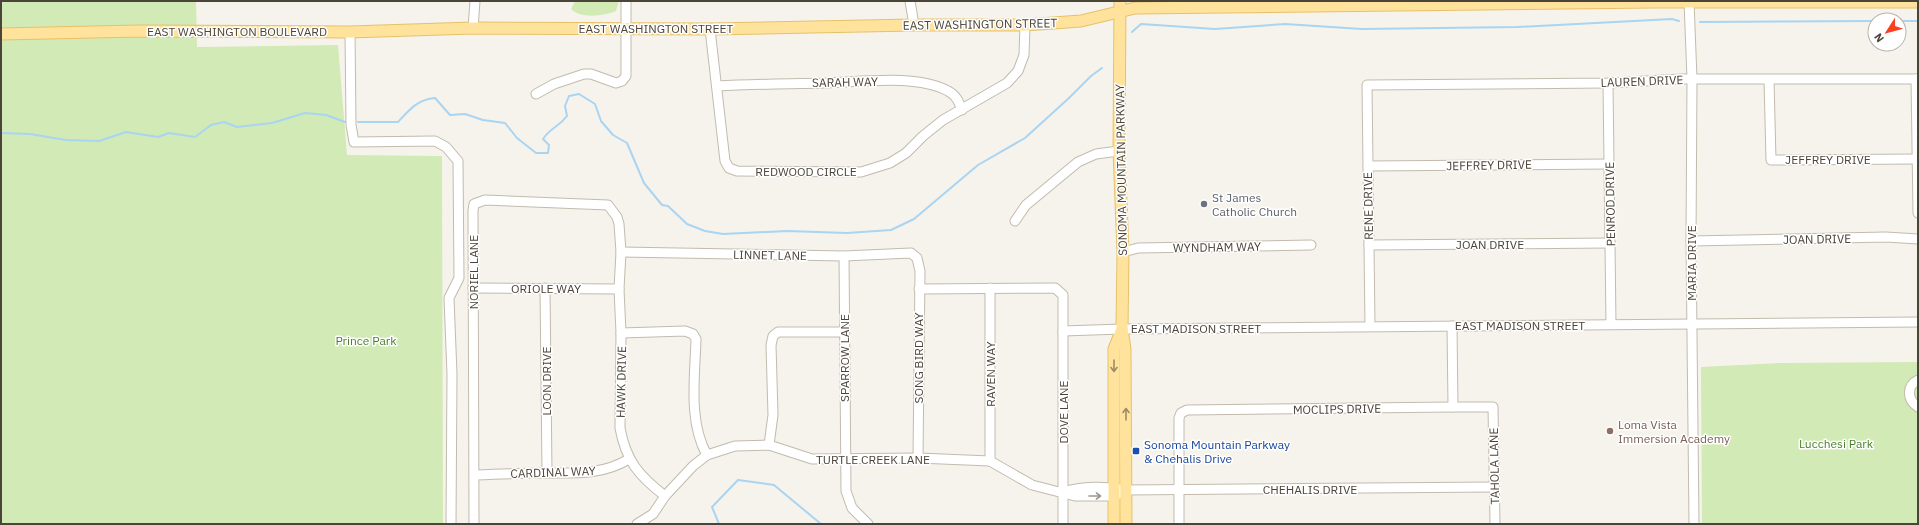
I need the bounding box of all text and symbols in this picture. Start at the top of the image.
north arrow [1867,12,1907,52]
street label: EAST WASHINGTON STREET [902,15,1058,33]
street label: EAST WASHINGTON STREET [579,21,734,36]
street label: EAST WASHINGTON BOULEVARD [147,24,327,39]
text: N [1871,31,1887,45]
street label: LAUREN DRIVE [1600,72,1684,90]
street label: SARAH WAY [812,74,878,90]
street label: SONOMA MOUNTAIN PARKWAY [1112,84,1130,256]
street label: JEFFREY DRIVE [1785,152,1871,167]
street label: JEFFREY DRIVE [1446,157,1532,173]
street label: PENROD DRIVE [1602,162,1618,246]
street label: REDWOOD CIRCLE [755,164,857,179]
street label: RENE DRIVE [1360,172,1376,240]
place label: St James Catholic Church [1212,190,1297,219]
marker: St James Catholic Church [1199,199,1209,209]
street label: MARIA DRIVE [1684,225,1699,301]
street label: JOAN DRIVE [1783,231,1851,247]
street label: NORIEL LANE [466,235,481,309]
street label: JOAN DRIVE [1456,237,1524,252]
street label: WYNDHAM WAY [1173,239,1261,255]
street label: LINNET LANE [733,247,807,263]
street label: ORIOLE WAY [511,281,581,296]
street label: SONG BIRD WAY [911,312,926,404]
street label: SPARROW LANE [837,314,852,402]
street label: EAST MADISON STREET [1455,318,1585,333]
street label: EAST MADISON STREET [1131,321,1261,336]
park label: Prince Park [335,333,397,348]
street label: RAVEN WAY [983,341,998,407]
street label: HAWK DRIVE [613,346,629,418]
street label: LOON DRIVE [539,347,554,415]
one-way arrow [1110,359,1118,372]
street label: DOVE LANE [1056,381,1071,443]
street label: MOCLIPS DRIVE [1293,401,1381,417]
one-way arrow [1122,408,1130,421]
place label: Loma Vista Immersion Academy [1618,417,1730,446]
marker: Loma Vista Immersion Academy [1605,426,1615,436]
street label: TAHOLA LANE [1486,427,1502,505]
park label: Lucchesi Park [1799,436,1874,451]
place label: Sonoma Mountain Parkway & Chehalis Drive [1144,437,1290,466]
marker: Sonoma Mountain Parkway & Chehalis Drive [1131,446,1141,456]
street label: TURTLE CREEK LANE [816,452,930,467]
street label: CARDINAL WAY [510,463,596,481]
street label: CHEHALIS DRIVE [1263,482,1357,497]
one-way arrow [1088,492,1101,500]

